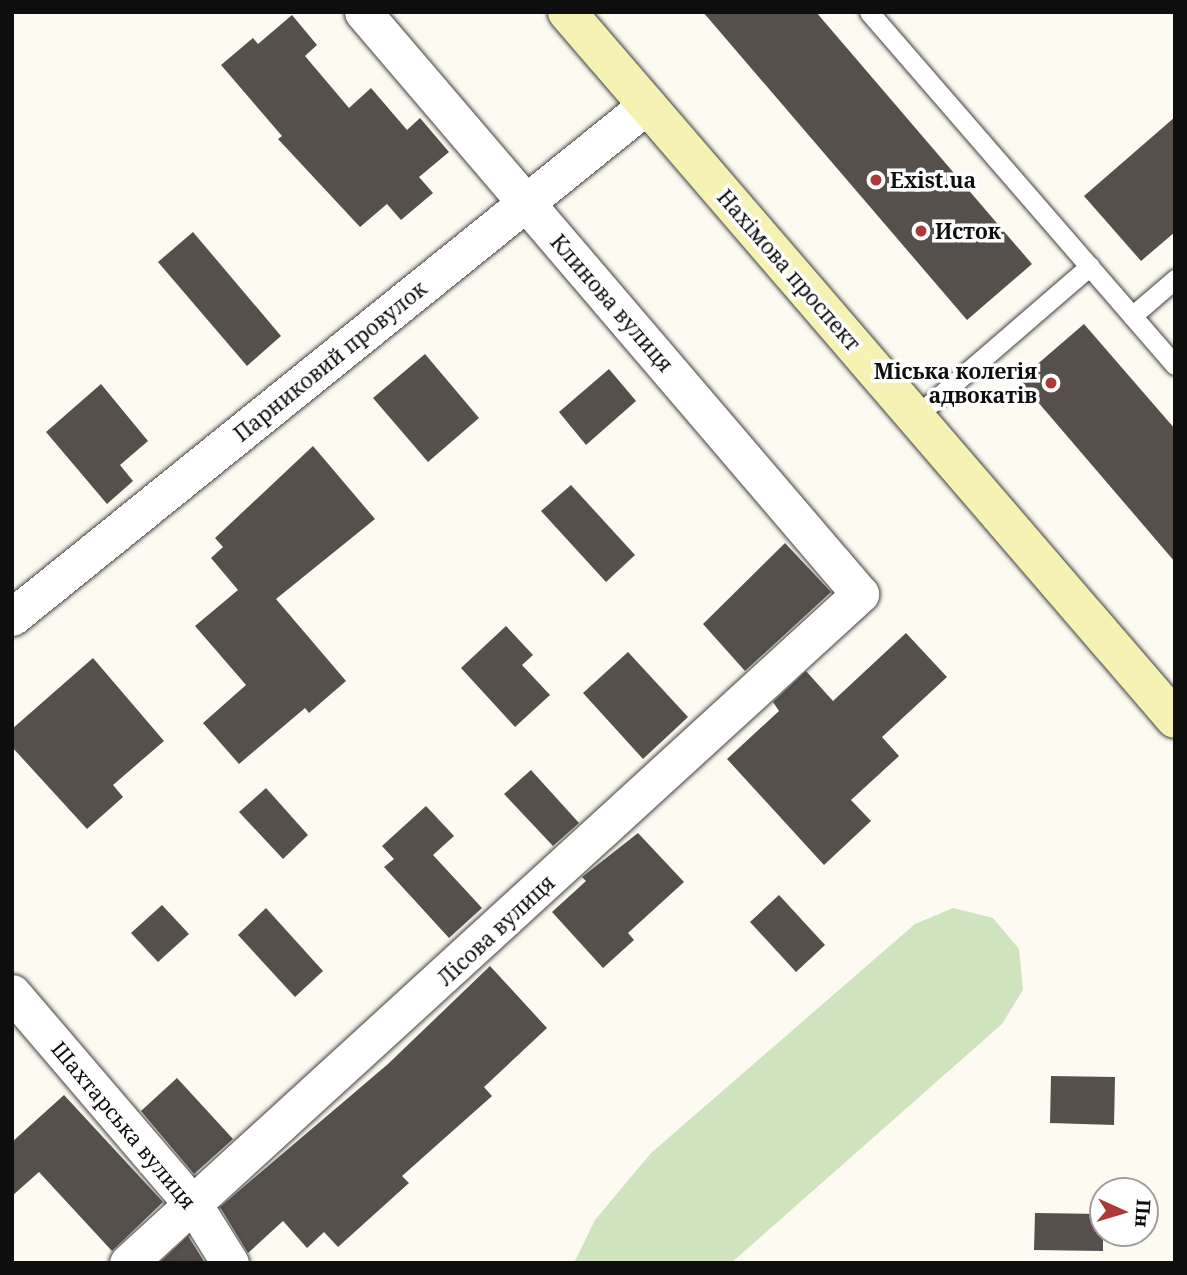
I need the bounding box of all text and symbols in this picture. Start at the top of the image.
place label: Exist.ua [890,167,976,193]
marker: Exist.ua [868,172,884,188]
street label: Нахімова проспект [712,184,866,356]
place label: Исток [935,218,1001,244]
marker: Исток [913,223,929,239]
street label: Клинова вулиця [546,229,678,377]
street label: Парниковий провулок [229,276,431,446]
place label: Міська колегія адвокатів [874,358,1037,408]
marker: Міська колегія адвокатів [1043,375,1059,391]
street label: Лісова вулиця [432,869,560,991]
street label: Шахтарська вулиця [47,1036,201,1214]
north arrow [1089,1177,1159,1247]
text: Пн [1129,1198,1157,1228]

